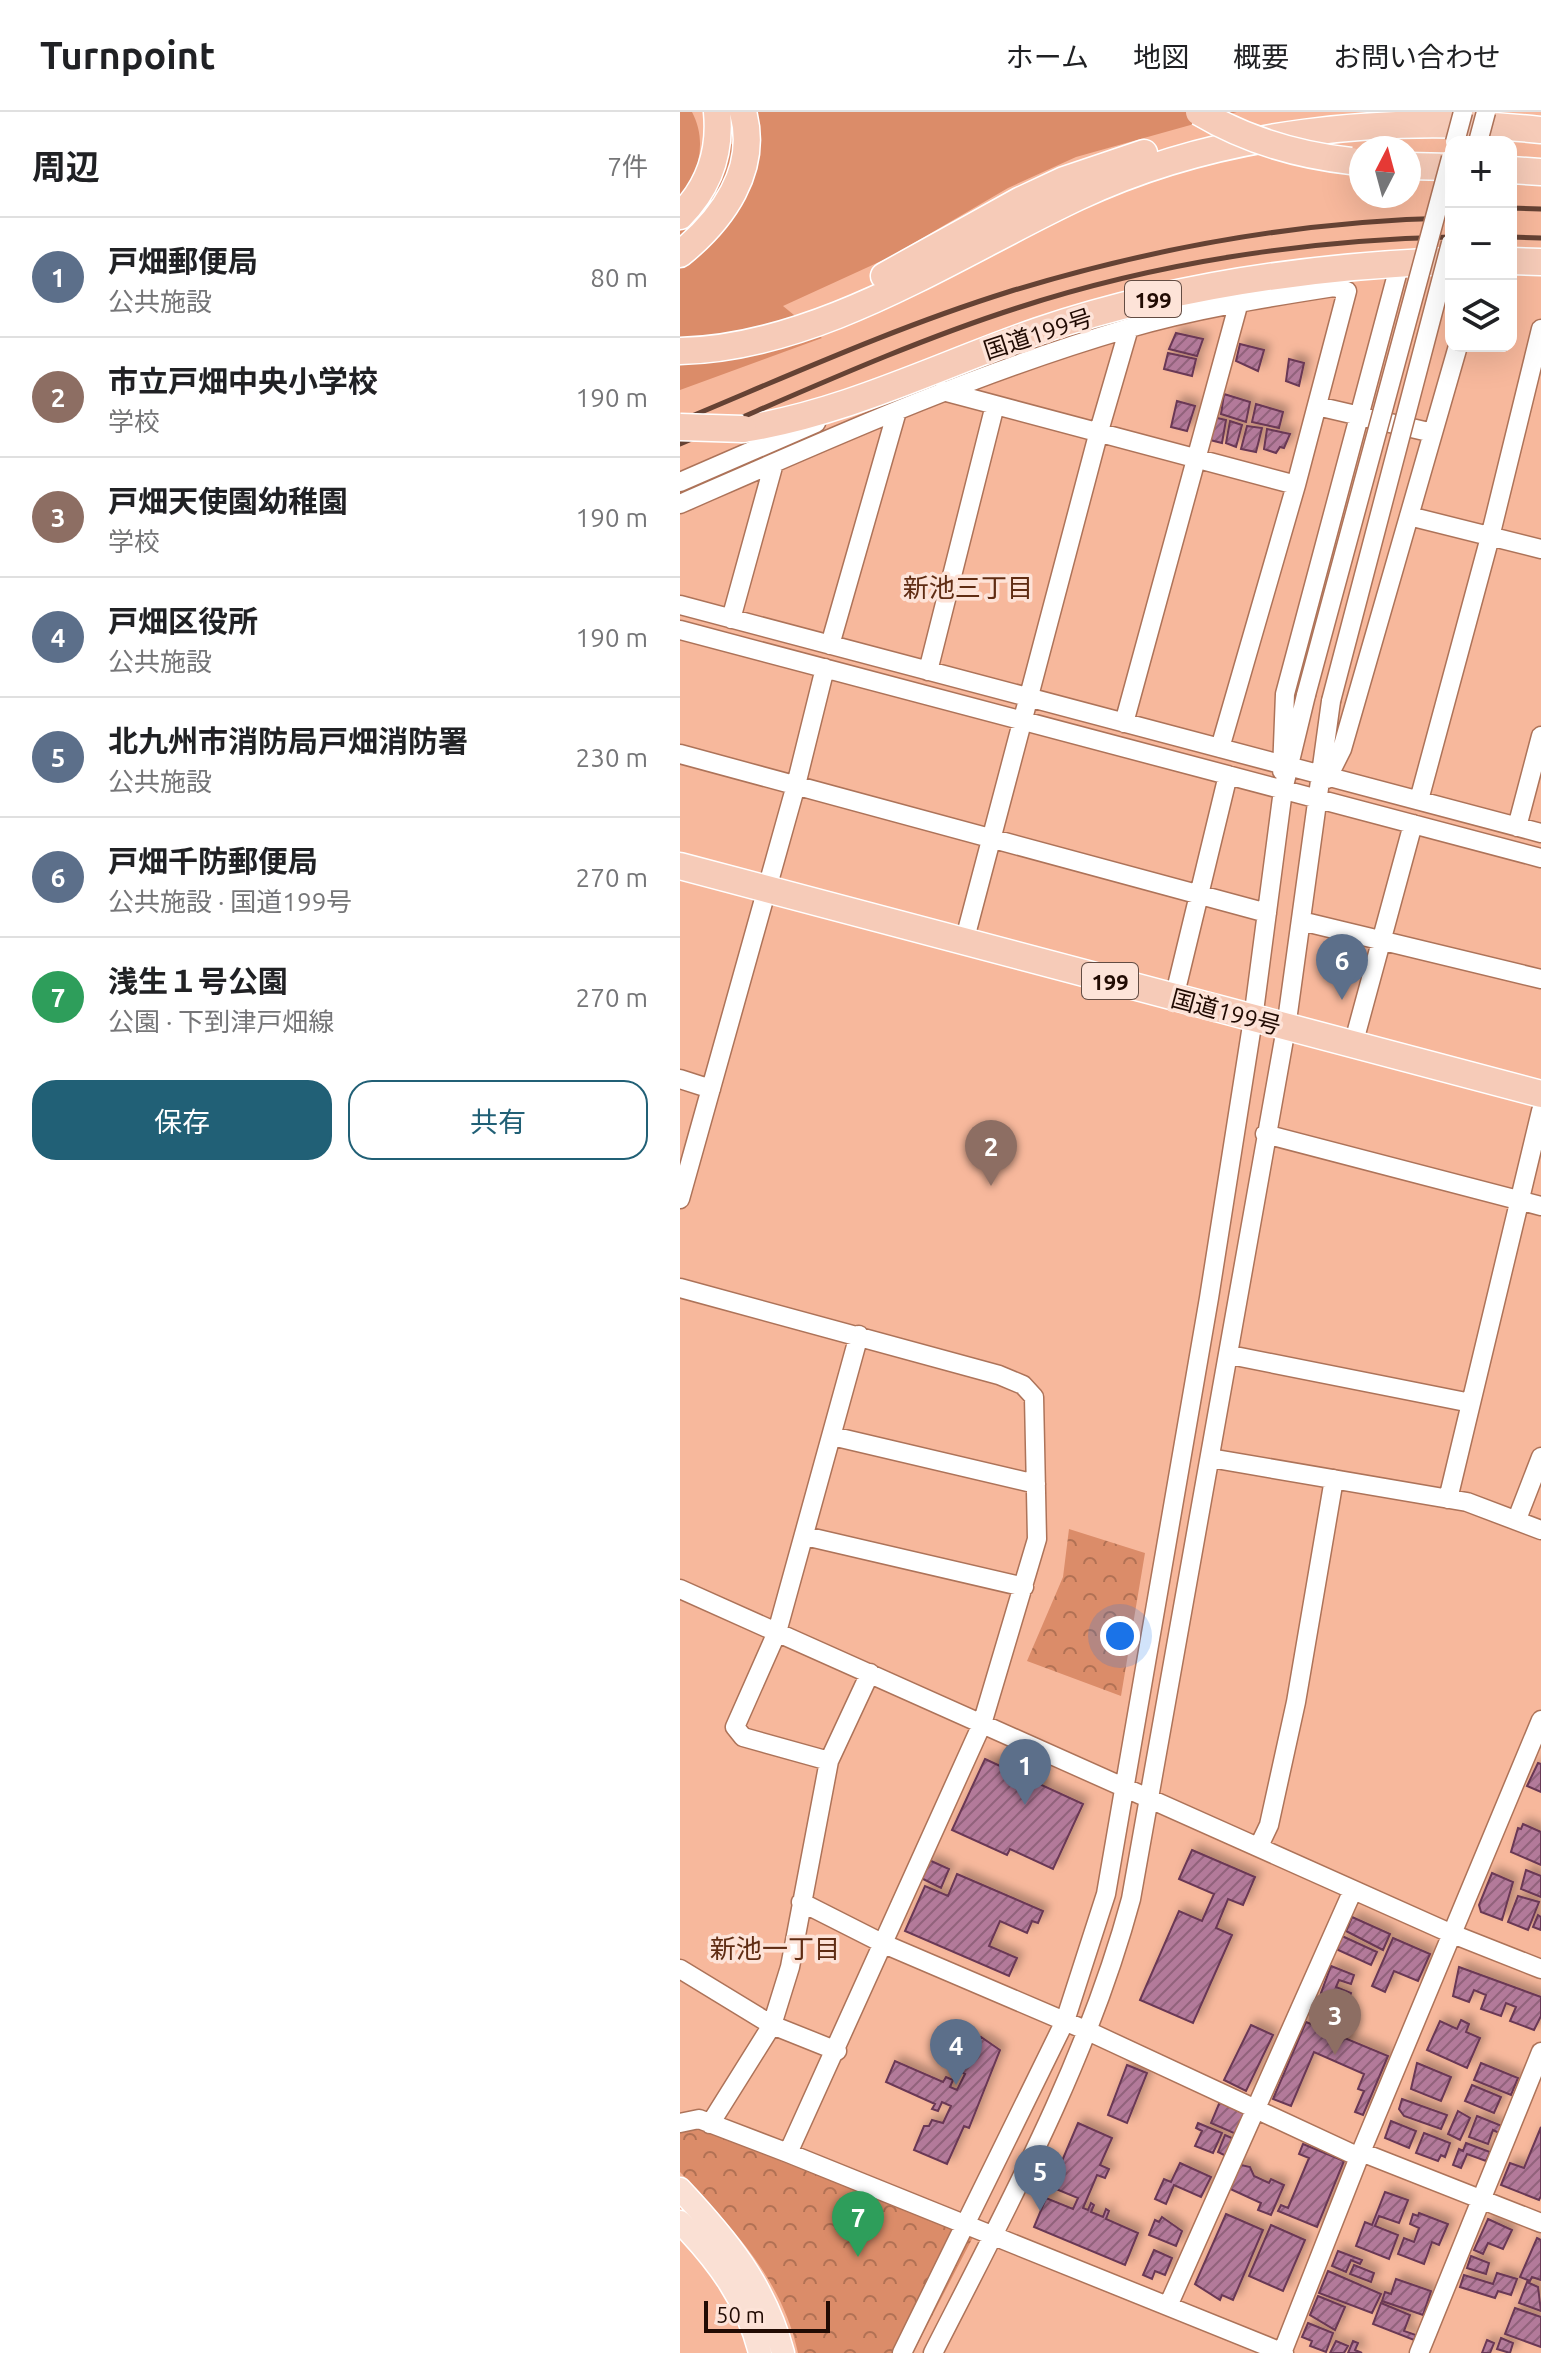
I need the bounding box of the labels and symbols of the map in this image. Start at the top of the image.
north arrow [1349,136,1421,208]
road number: 199 [1125,281,1181,317]
street label: 国道199号 [980,304,1096,364]
district label: 新池三丁目 [903,573,1033,602]
pin: 6 [1316,934,1368,1000]
road number: 199 [1082,963,1138,999]
street label: 国道199号 [1168,984,1284,1040]
pin: 2 [965,1120,1017,1186]
your location [1100,1616,1140,1656]
pin: 1 [999,1739,1051,1805]
district label: 新池一丁目 [710,1934,840,1963]
pin: 3 [1309,1989,1361,2055]
pin: 4 [930,2019,982,2085]
pin: 5 [1014,2145,1066,2211]
pin: 7 [832,2191,884,2257]
scale bar [704,2297,830,2333]

